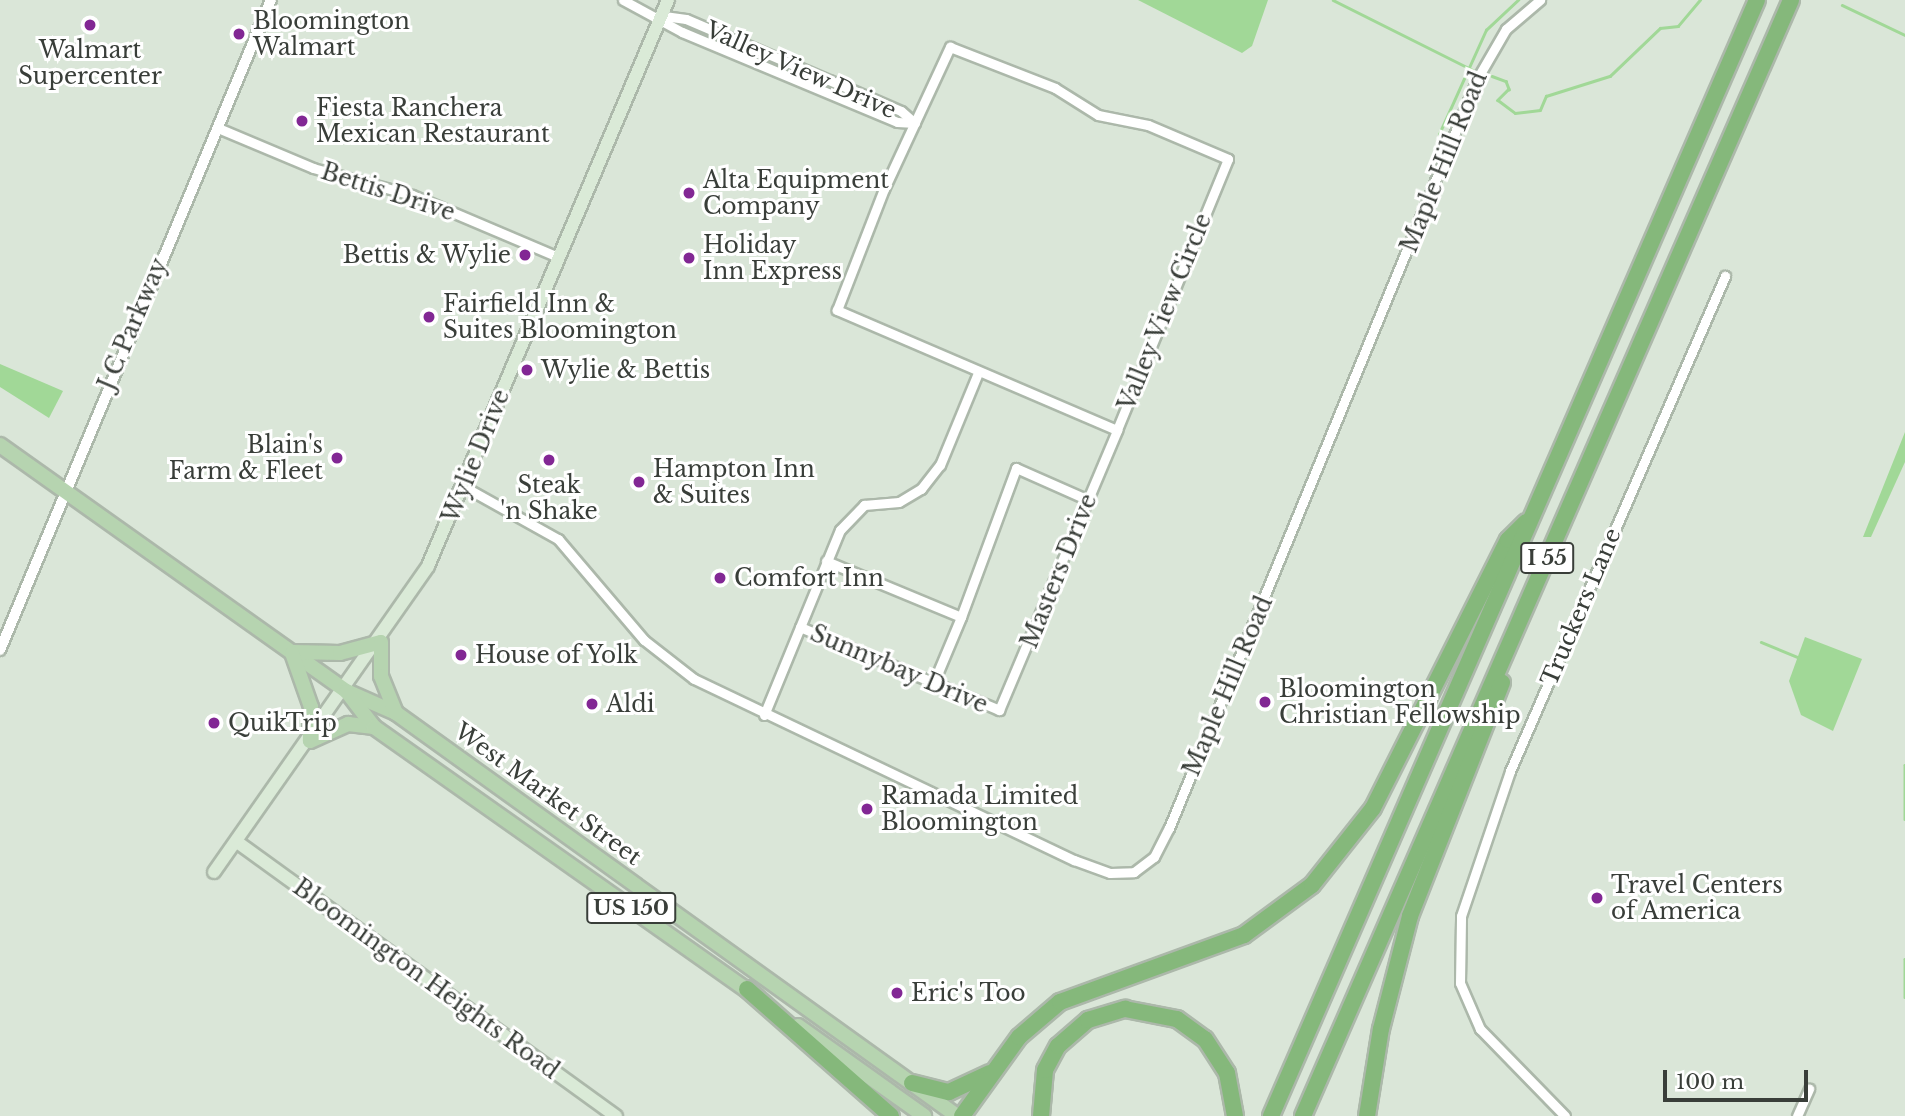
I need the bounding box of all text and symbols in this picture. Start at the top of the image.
place label: Bloomington Walmart [253,7,410,61]
street label: Valley View Drive [700,15,902,125]
marker: Walmart Supercenter [82,17,98,33]
marker: Bloomington Walmart [231,26,247,42]
place label: Walmart Supercenter [18,36,162,90]
street label: Maple Hill Road [1395,68,1493,256]
place label: Fiesta Ranchera Mexican Restaurant [316,94,550,148]
marker: Fiesta Ranchera Mexican Restaurant [294,113,310,129]
street label: Bettis Drive [318,157,458,227]
place label: Alta Equipment Company [703,166,889,220]
marker: Alta Equipment Company [681,185,697,201]
street label: Valley View Circle [1112,208,1218,416]
place label: Holiday Inn Express [703,231,842,285]
place label: Bettis & Wylie [342,241,511,269]
marker: Bettis & Wylie [517,247,533,263]
marker: Holiday Inn Express [681,250,697,266]
street label: J C Parkway [93,254,173,394]
place label: Fairfield Inn & Suites Bloomington [443,290,677,344]
marker: Fairfield Inn & Suites Bloomington [421,309,437,325]
place label: Wylie & Bettis [541,356,710,384]
marker: Wylie & Bettis [519,362,535,378]
street label: Wylie Drive [437,385,515,527]
place label: Blain's Farm & Fleet [169,431,323,485]
marker: Blain's Farm & Fleet [329,450,345,466]
marker: Steak 'n Shake [541,452,557,468]
place label: Hampton Inn & Suites [653,455,815,509]
place label: Steak 'n Shake [500,471,598,525]
marker: Hampton Inn & Suites [631,474,647,490]
street label: Masters Drive [1016,490,1102,652]
street label: Truckers Lane [1535,524,1627,690]
road number: I 55 [1519,540,1575,576]
place label: Comfort Inn [734,564,884,592]
marker: Comfort Inn [712,570,728,586]
street label: Maple Hill Road [1178,592,1278,780]
street label: Sunnybay Drive [806,619,992,719]
place label: House of Yolk [475,641,639,669]
marker: House of Yolk [453,647,469,663]
place label: Bloomington Christian Fellowship [1279,675,1521,729]
place label: Aldi [606,690,655,718]
marker: Bloomington Christian Fellowship [1257,694,1273,710]
marker: Aldi [584,696,600,712]
place label: QuikTrip [228,709,337,737]
marker: QuikTrip [206,715,222,731]
street label: West Market Street [449,717,647,871]
place label: Ramada Limited Bloomington [881,782,1079,836]
marker: Ramada Limited Bloomington [859,801,875,817]
place label: Travel Centers of America [1611,871,1783,925]
street label: Bloomington Heights Road [288,873,564,1085]
road number: US 150 [586,890,676,926]
marker: Travel Centers of America [1589,890,1605,906]
place label: Eric's Too [911,979,1026,1007]
marker: Eric's Too [889,985,905,1001]
scale bar [1667,1056,1812,1100]
text: 100 m [1676,1069,1744,1095]

